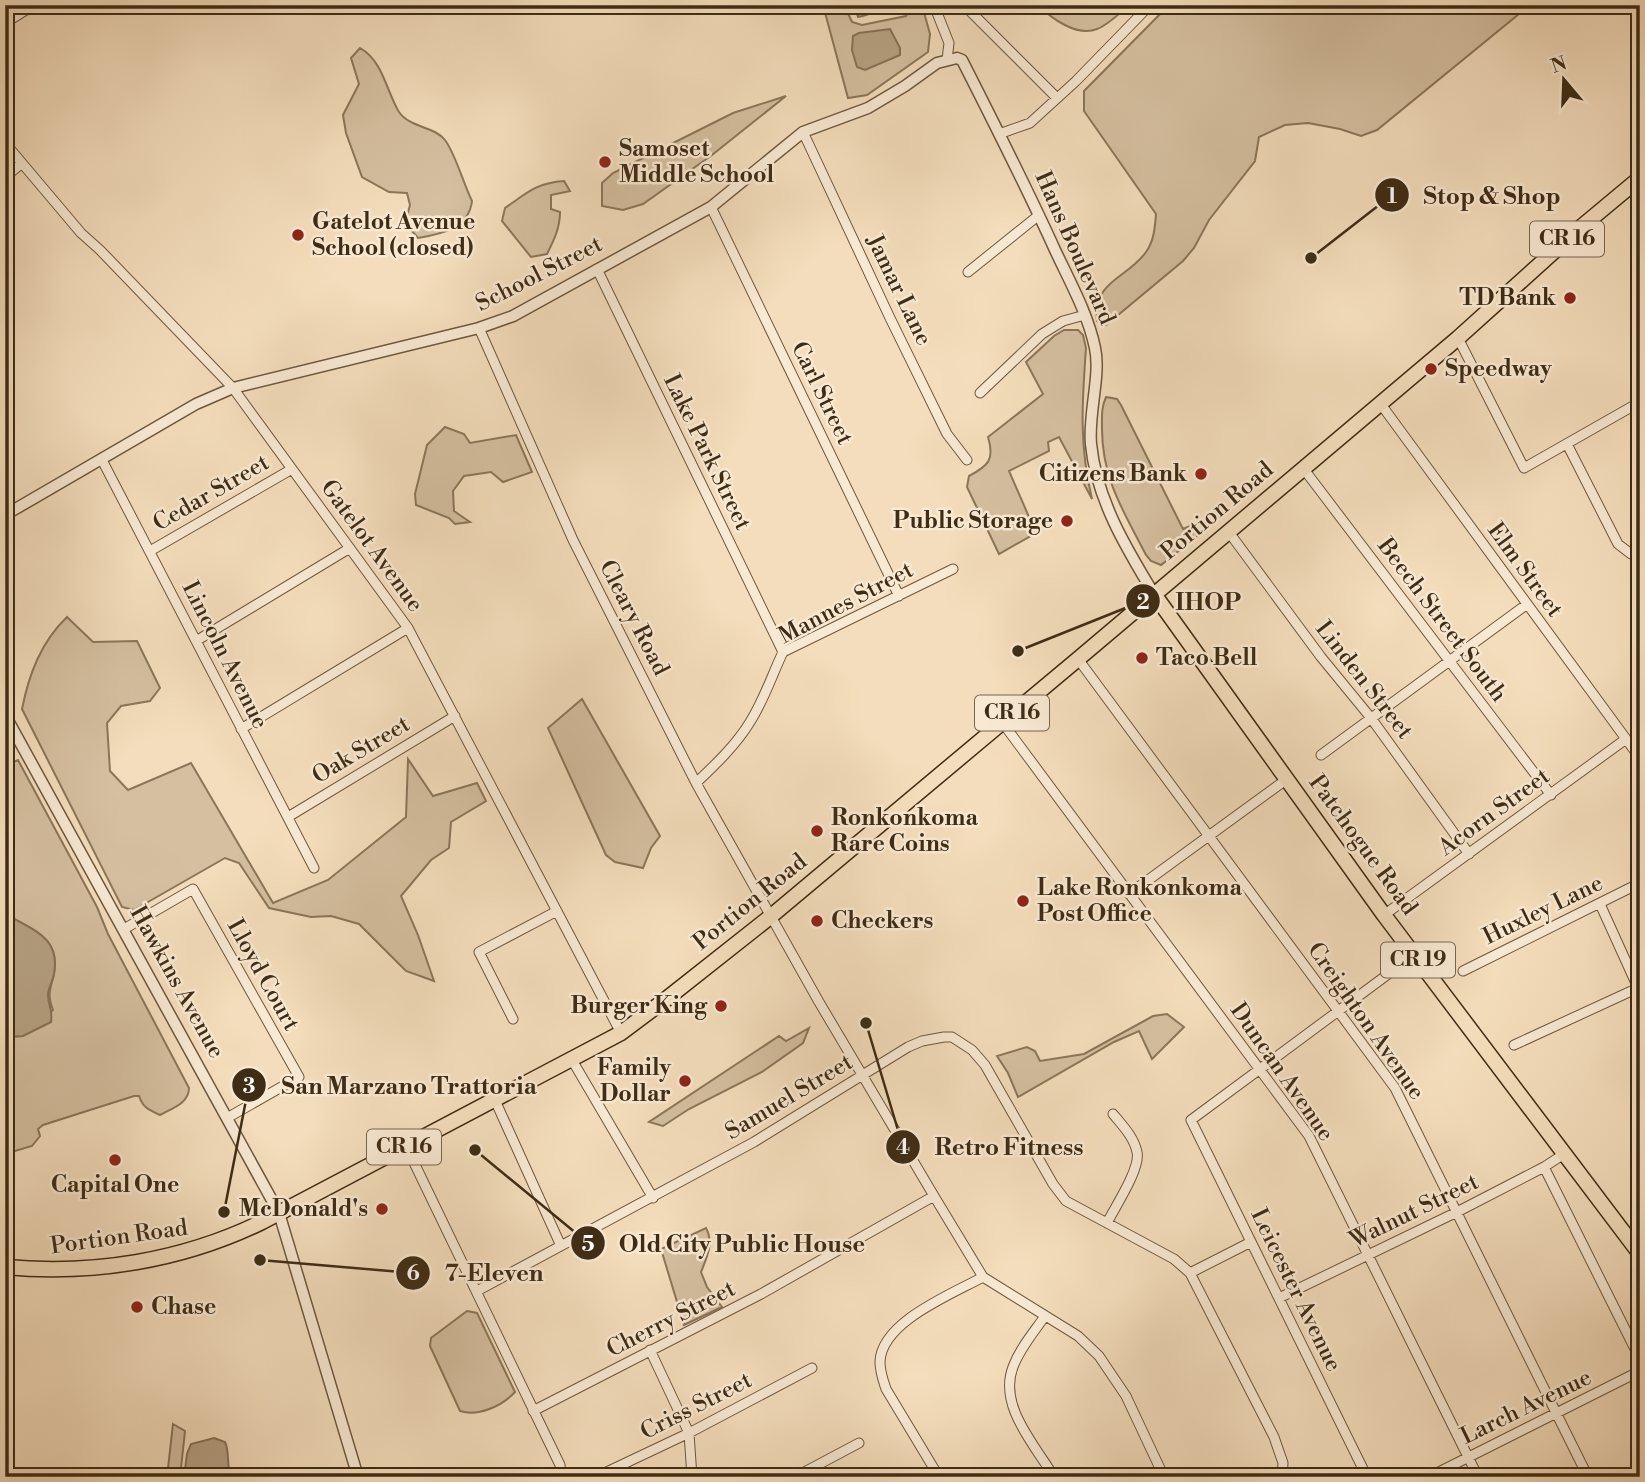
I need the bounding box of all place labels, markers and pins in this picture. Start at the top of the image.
place label: Samoset Middle School [619,135,774,189]
marker: Samoset Middle School [597,154,613,170]
callout: Stop & Shop [1374,173,1575,218]
place label: Gatelot Avenue School (closed) [312,208,475,262]
marker: Gatelot Avenue School (closed) [290,227,306,243]
place label: TD Bank [1459,284,1557,312]
marker: TD Bank [1562,290,1578,306]
place label: Speedway [1445,355,1552,383]
marker: Speedway [1423,361,1439,377]
place label: Citizens Bank [1039,460,1188,488]
marker: Citizens Bank [1193,466,1209,482]
place label: Public Storage [893,507,1053,535]
marker: Public Storage [1059,513,1075,529]
callout: IHOP [1126,579,1255,624]
place label: Taco Bell [1156,644,1258,672]
marker: Taco Bell [1134,650,1150,666]
place label: Ronkonkoma Rare Coins [831,804,978,858]
marker: Ronkonkoma Rare Coins [809,823,825,839]
place label: Lake Ronkonkoma Post Office [1037,874,1242,928]
marker: Lake Ronkonkoma Post Office [1015,893,1031,909]
place label: Checkers [831,907,934,935]
marker: Checkers [809,913,825,929]
place label: Burger King [570,992,708,1020]
marker: Burger King [713,998,729,1014]
place label: Family Dollar [597,1054,671,1108]
callout: San Marzano Trattoria [232,1063,550,1108]
marker: Family Dollar [677,1073,693,1089]
callout: Retro Fitness [885,1124,1097,1169]
marker: Capital One [107,1152,123,1168]
place label: Capital One [51,1171,179,1199]
place label: McDonald's [239,1195,368,1223]
marker: McDonald's [374,1201,390,1217]
callout: Old City Public House [570,1221,880,1266]
callout: 7-Eleven [395,1251,557,1296]
place label: Chase [151,1293,216,1321]
marker: Chase [129,1299,145,1315]

